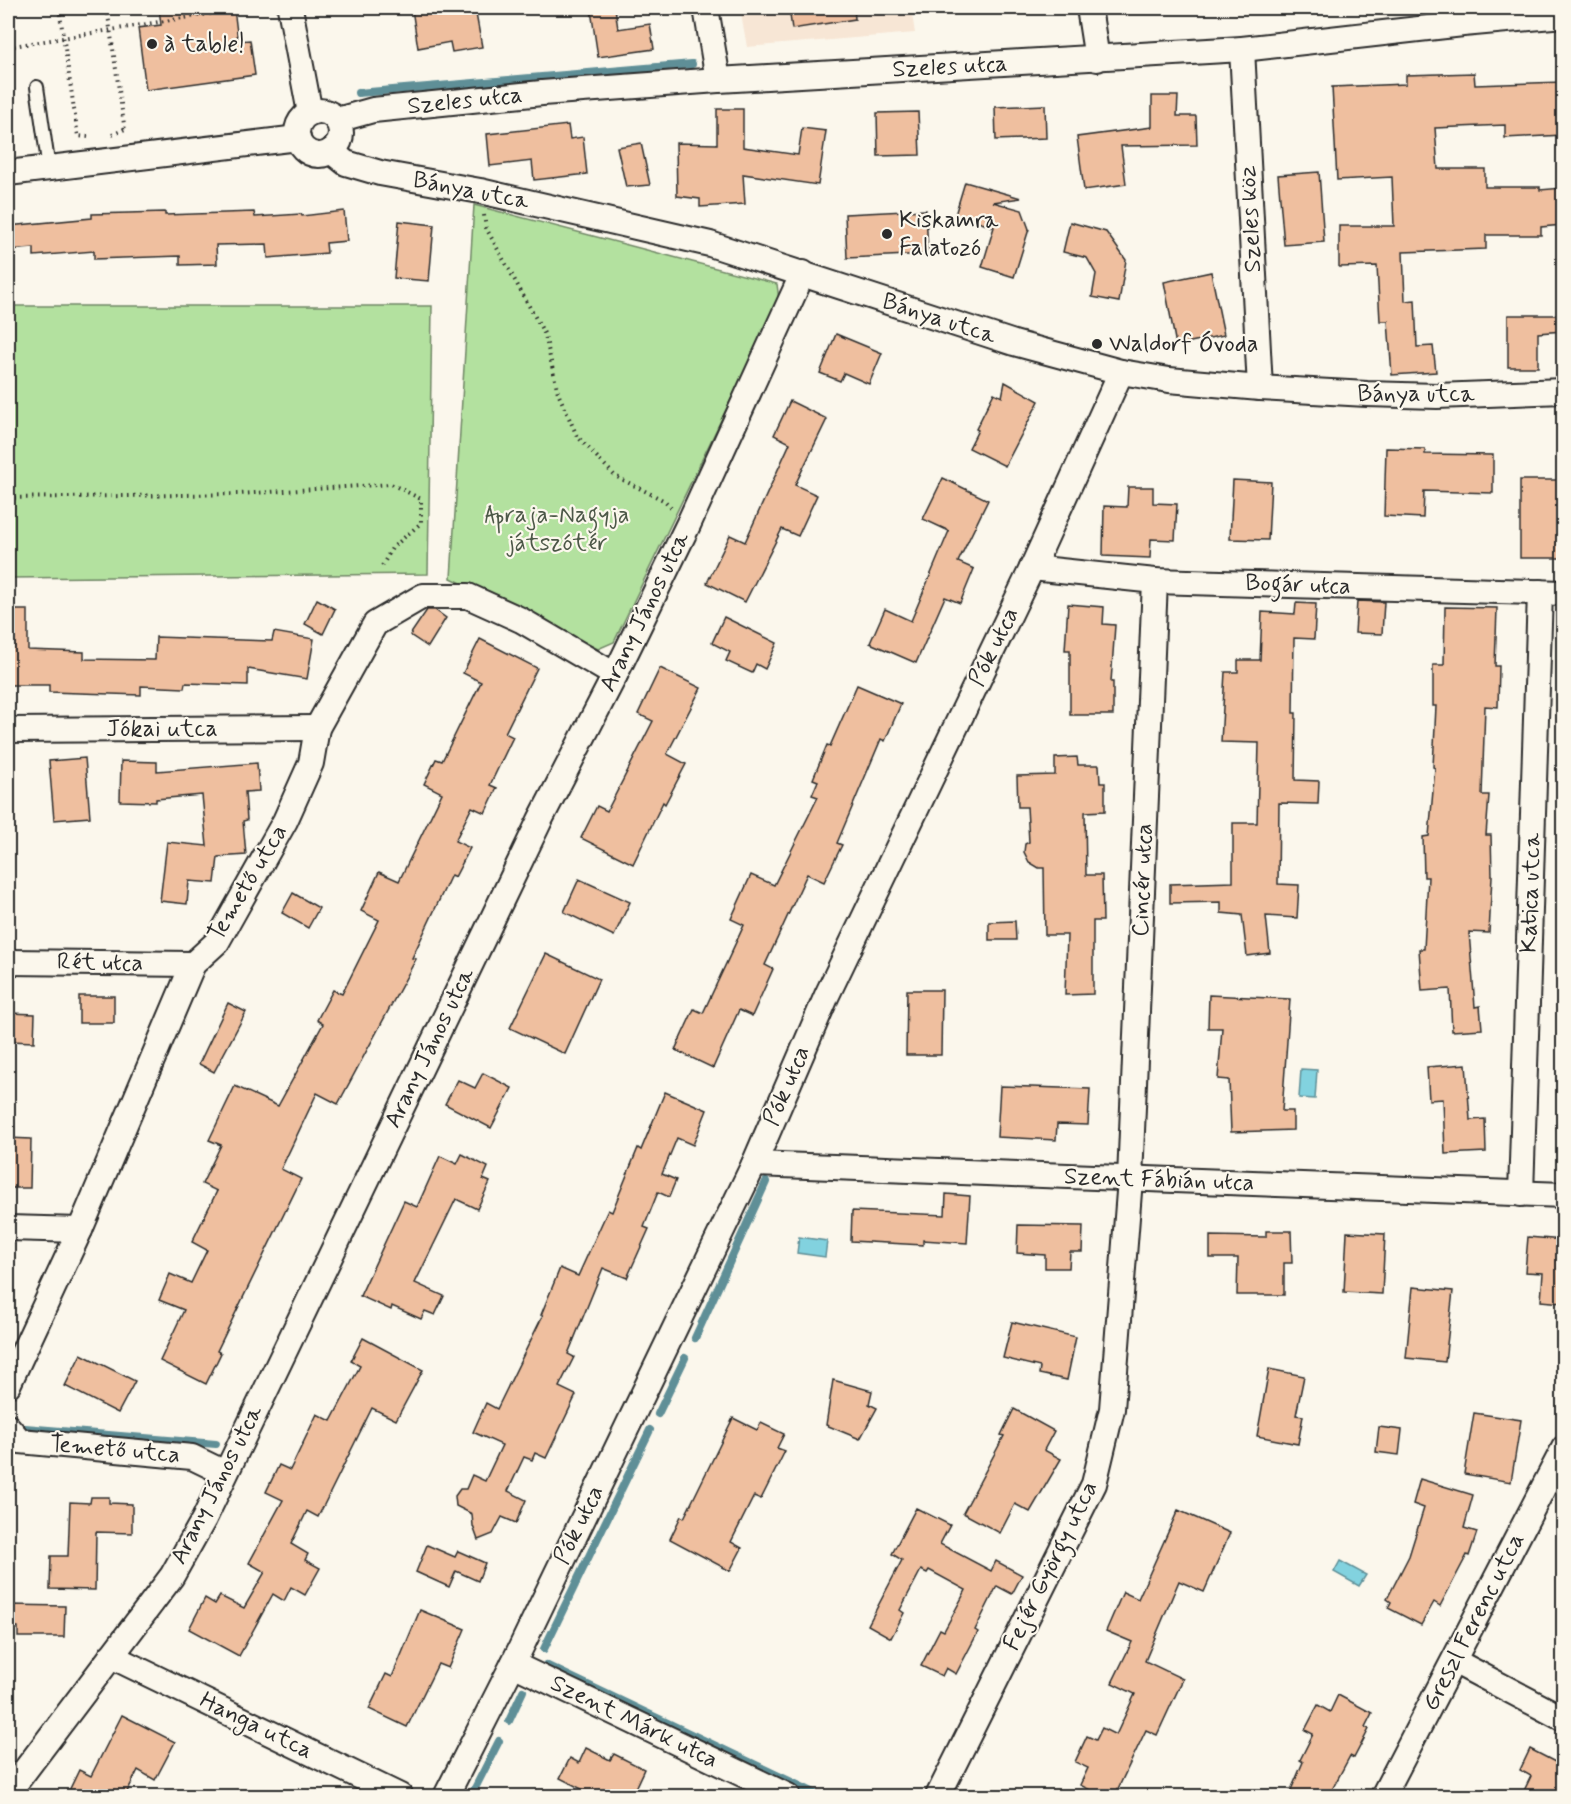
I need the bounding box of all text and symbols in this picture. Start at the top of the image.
place label: à table! [164,29,245,60]
marker: à table! [145,37,159,51]
street label: Szeles utca [892,49,1008,85]
street label: Szeles utca [406,80,524,122]
street label: Bánya utca [410,165,532,218]
street label: Szeles köz [1233,165,1269,273]
place label: Kiskamra Falatozó [899,205,999,264]
marker: Kiskamra Falatozó [880,227,894,241]
street label: Bánya utca [878,286,1000,352]
place label: Waldorf Óvoda [1109,329,1259,360]
marker: Waldorf Óvoda [1090,337,1104,351]
street label: Bánya utca [1357,379,1475,410]
park label: Apraja-Nagyja játszótér [484,500,630,559]
street label: Arany János utca [593,526,697,697]
street label: Bogár utca [1245,568,1351,605]
street label: Pók utca [962,602,1026,692]
street label: Jókai utca [106,714,218,745]
street label: Temető utca [201,819,295,947]
street label: Cincér utca [1126,823,1160,937]
street label: Katica utca [1513,832,1549,954]
street label: Rét utca [57,947,143,979]
street label: Arany János utca [378,962,482,1133]
street label: Pók utca [756,1041,818,1131]
street label: Szent Fábián utca [1063,1161,1255,1199]
street label: Arany János utca [164,1400,271,1570]
street label: Temető utca [49,1429,181,1471]
street label: Fejér György utca [997,1476,1108,1657]
street label: Pók utca [547,1480,611,1570]
street label: Greszl Ferenc utca [1416,1528,1532,1716]
street label: Szent Márk utca [545,1668,723,1776]
street label: Hanga utca [194,1685,318,1768]

